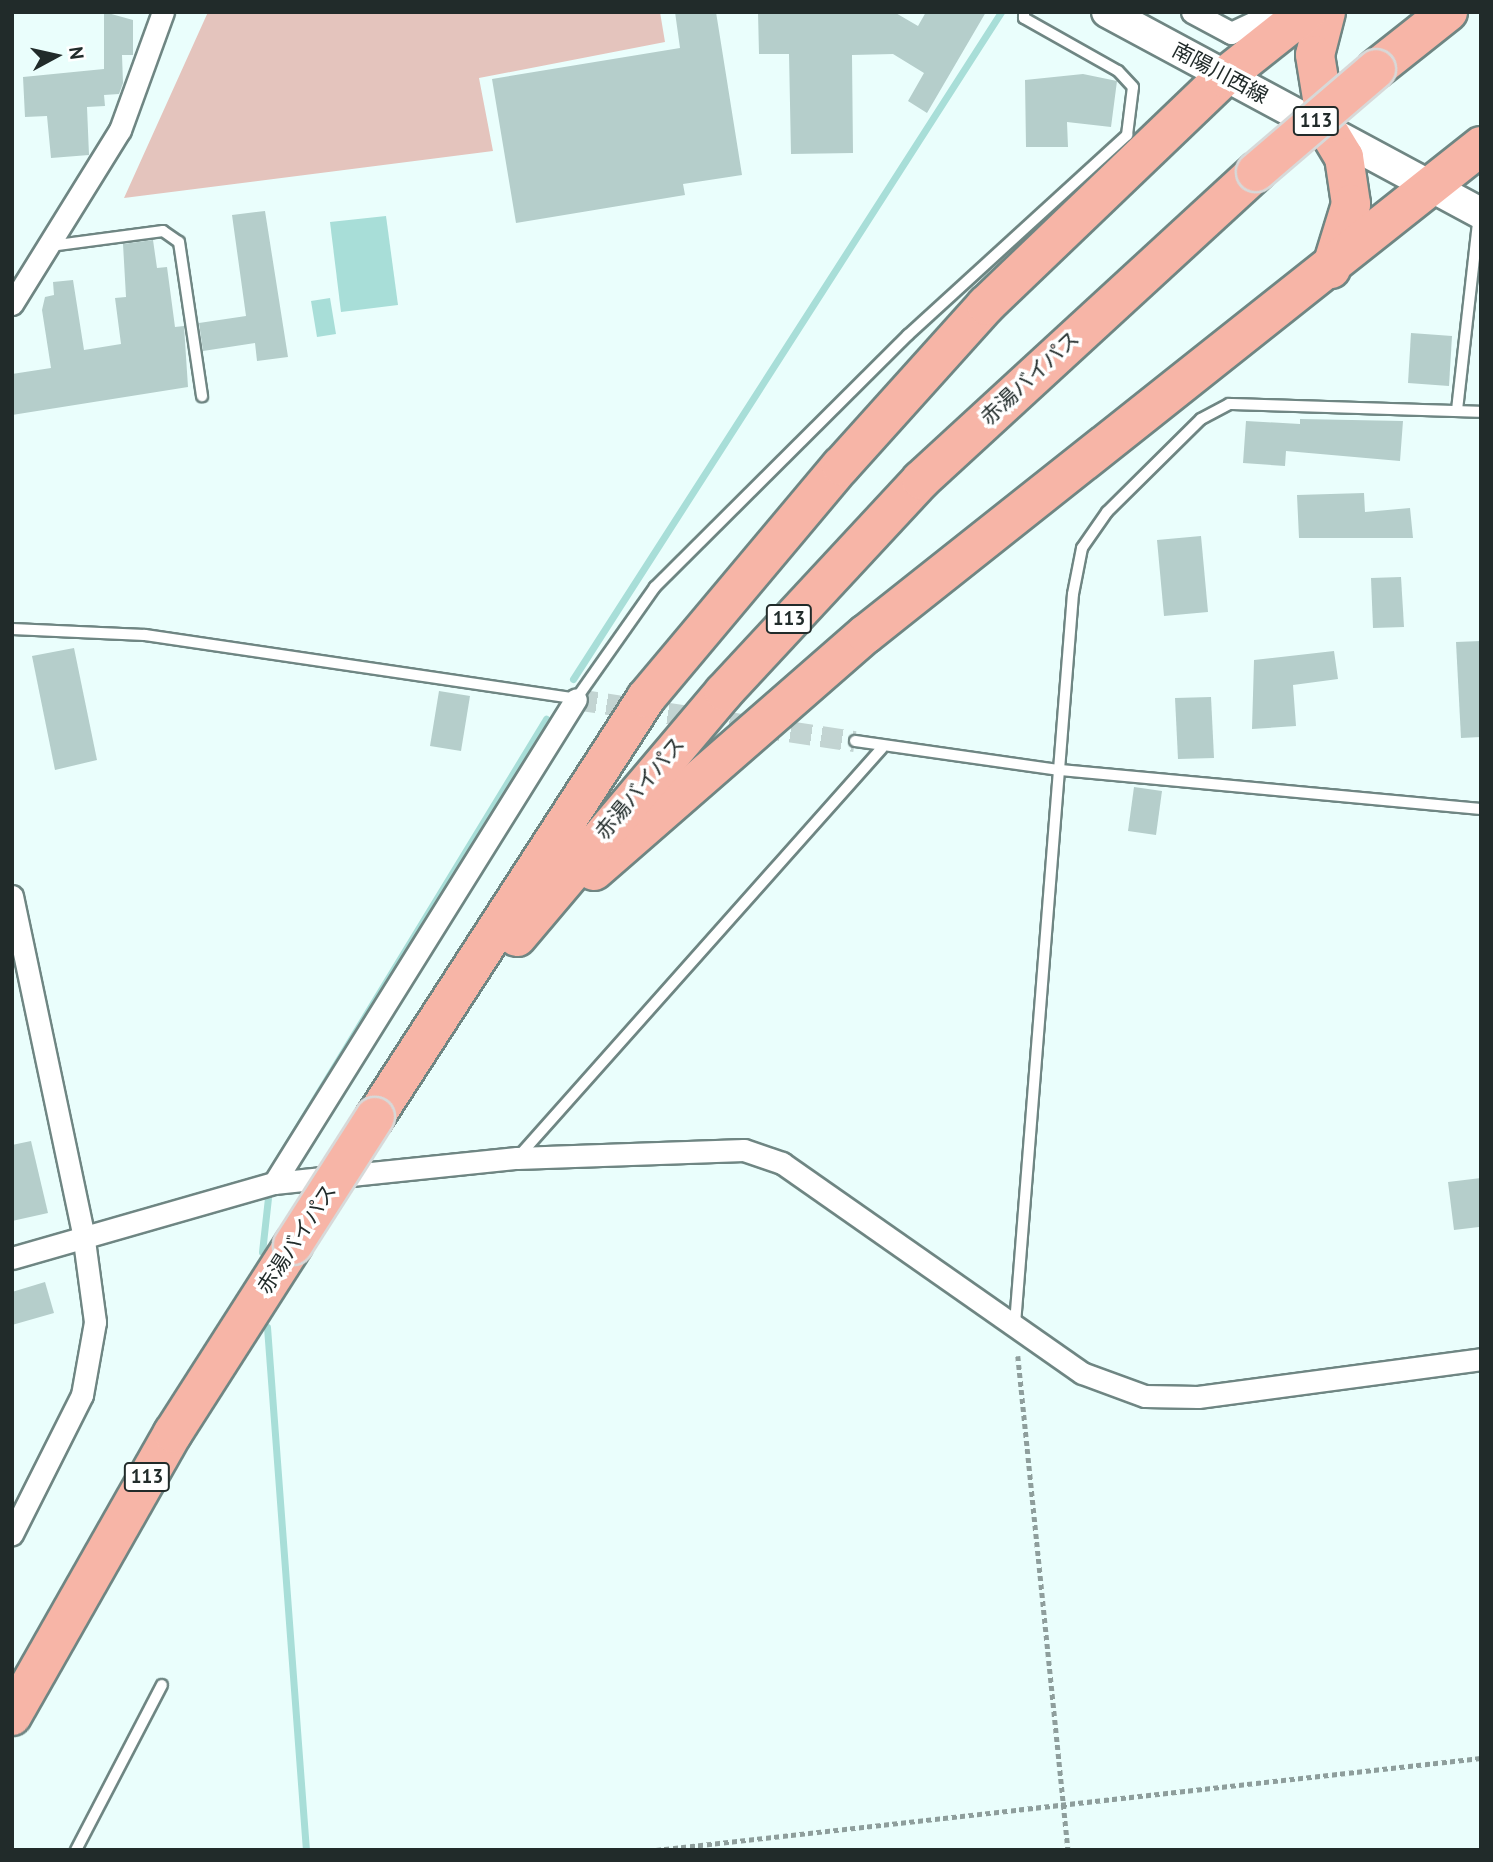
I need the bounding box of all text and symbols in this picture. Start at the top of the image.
north arrow [21,21,91,91]
street label: 南陽川西線 [1168,37,1272,109]
text: N [64,45,90,61]
road number: 113 [1292,105,1340,136]
street label: 赤湯バイパス [975,326,1085,430]
road number: 113 [764,604,814,634]
street label: 赤湯バイパス [590,732,690,844]
street label: 赤湯バイパス [252,1179,342,1299]
road number: 113 [122,1462,172,1492]

